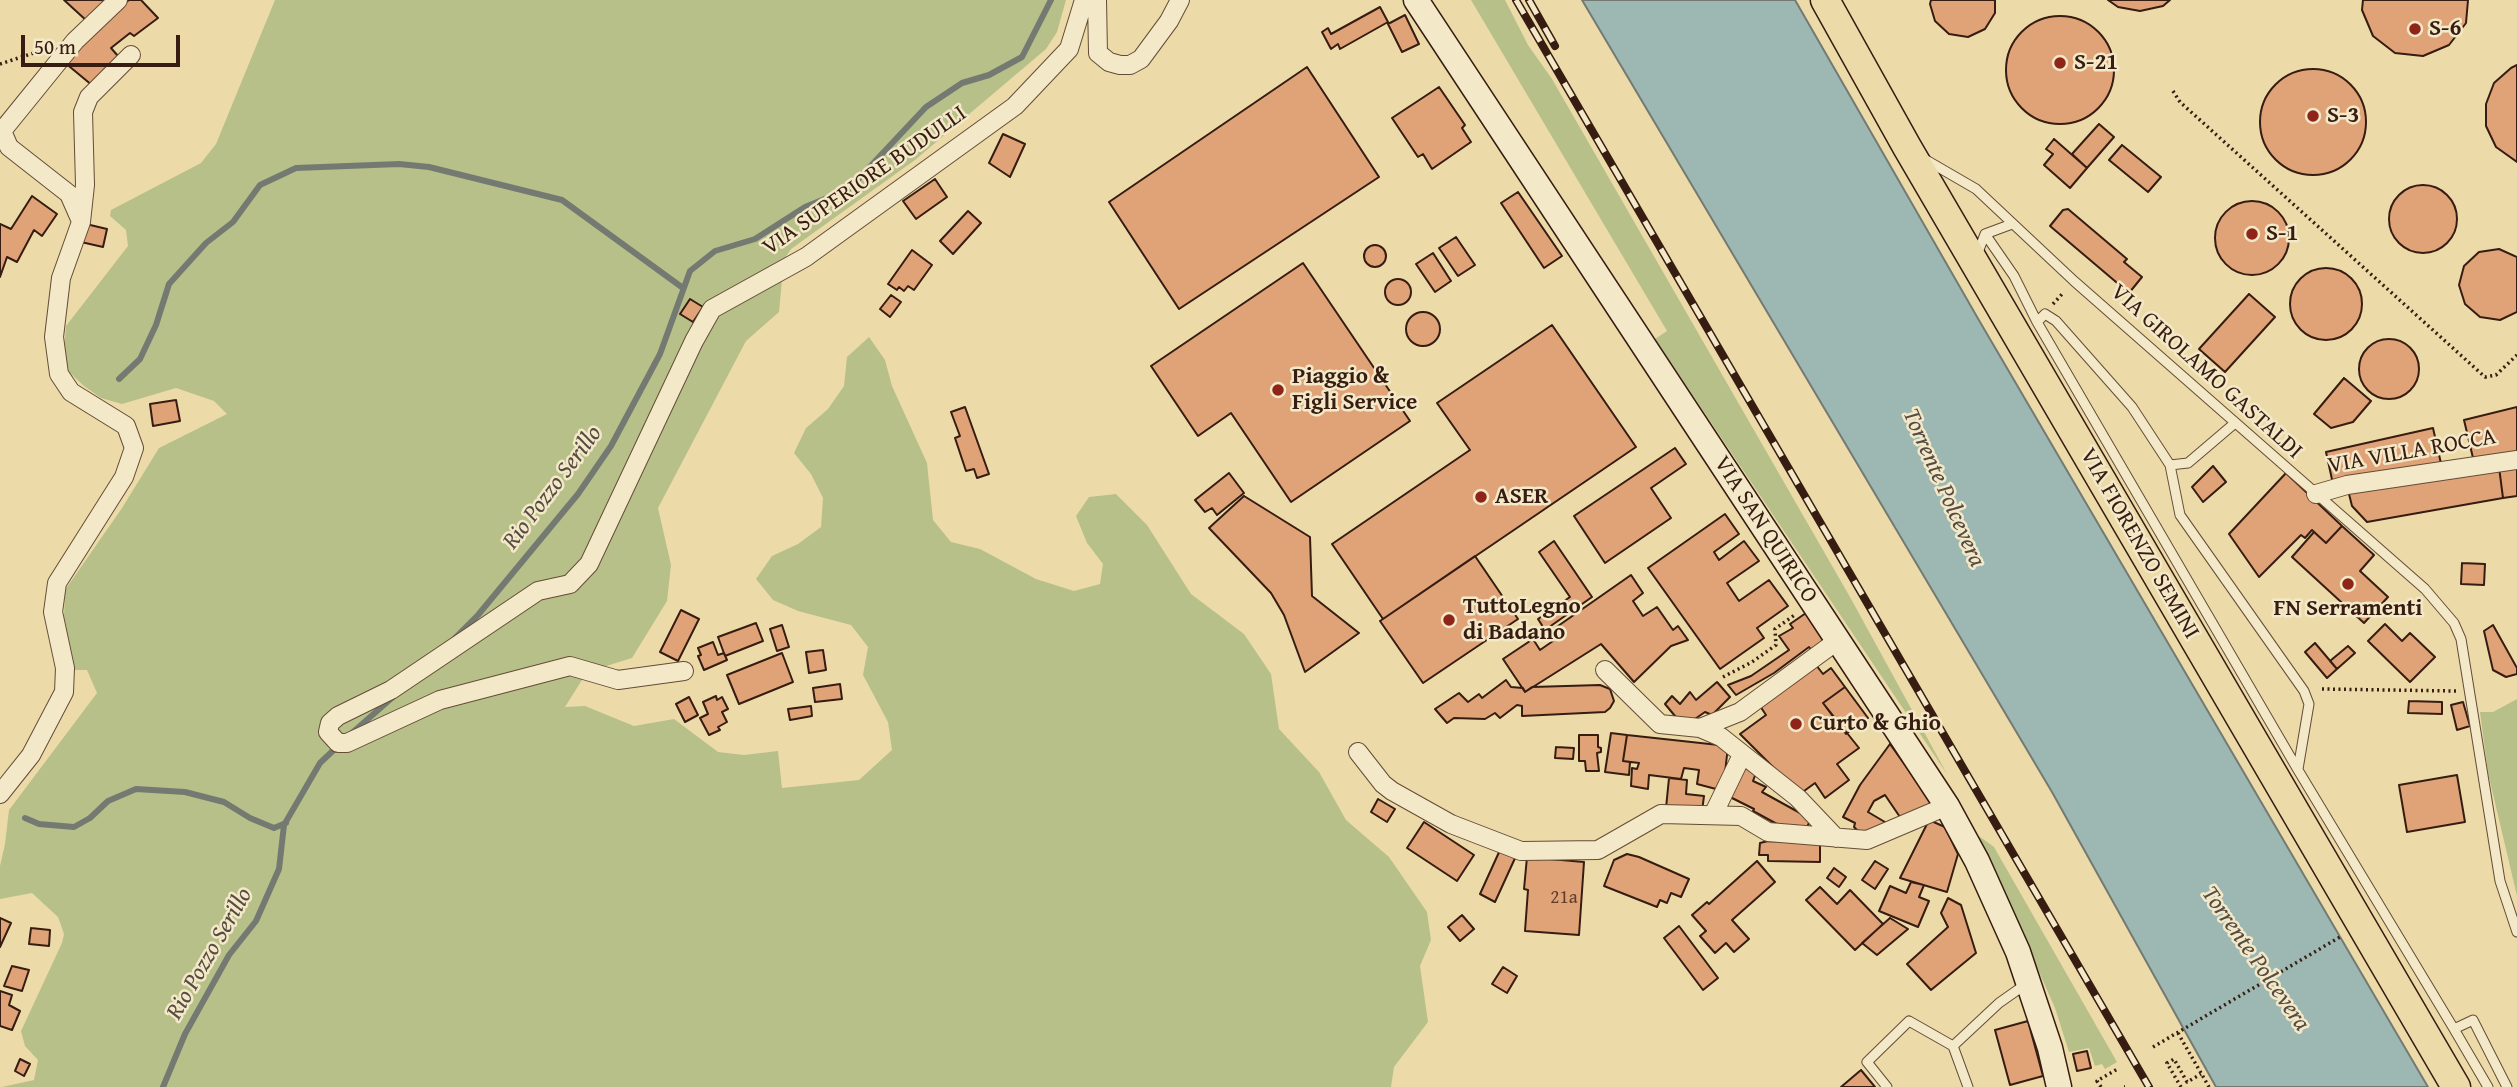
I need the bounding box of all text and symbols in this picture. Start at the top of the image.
place label: S-6 [2429,15,2461,43]
scale bar [24,21,184,65]
marker: S-6 [2407,21,2423,37]
text: 50 m [34,31,76,62]
place label: S-21 [2074,49,2118,77]
marker: S-21 [2052,55,2068,71]
street label: VIA SUPERIORE BUDULLI [758,100,972,262]
place label: S-3 [2327,102,2359,130]
marker: S-3 [2305,108,2321,124]
place label: S-1 [2266,220,2298,248]
marker: S-1 [2244,226,2260,242]
street label: VIA GIROLAMO GASTALDI [2104,279,2308,465]
place label: Piaggio & Figli Service [1292,363,1417,417]
marker: Piaggio & Figli Service [1270,382,1286,398]
water label: Torrente Polcevera [1895,404,1991,572]
water label: Rio Pozzo Serillo [497,421,609,555]
street label: VIA VILLA ROCCA [2326,424,2498,480]
street label: VIA FIORENZO SEMINI [2073,444,2205,644]
street label: VIA SAN QUIRICO [1707,451,1823,609]
place label: ASER [1495,483,1548,511]
marker: ASER [1473,489,1489,505]
marker: FN Serramenti [2340,576,2356,592]
place label: TuttoLegno di Badano [1463,593,1581,647]
place label: FN Serramenti [2274,595,2422,623]
marker: TuttoLegno di Badano [1441,612,1457,628]
place label: Curto & Ghio [1810,710,1941,738]
marker: Curto & Ghio [1788,716,1804,732]
water label: Torrente Polcevera [2194,881,2316,1037]
water label: Rio Pozzo Serillo [161,883,259,1025]
house number: 21a [1550,887,1578,909]

